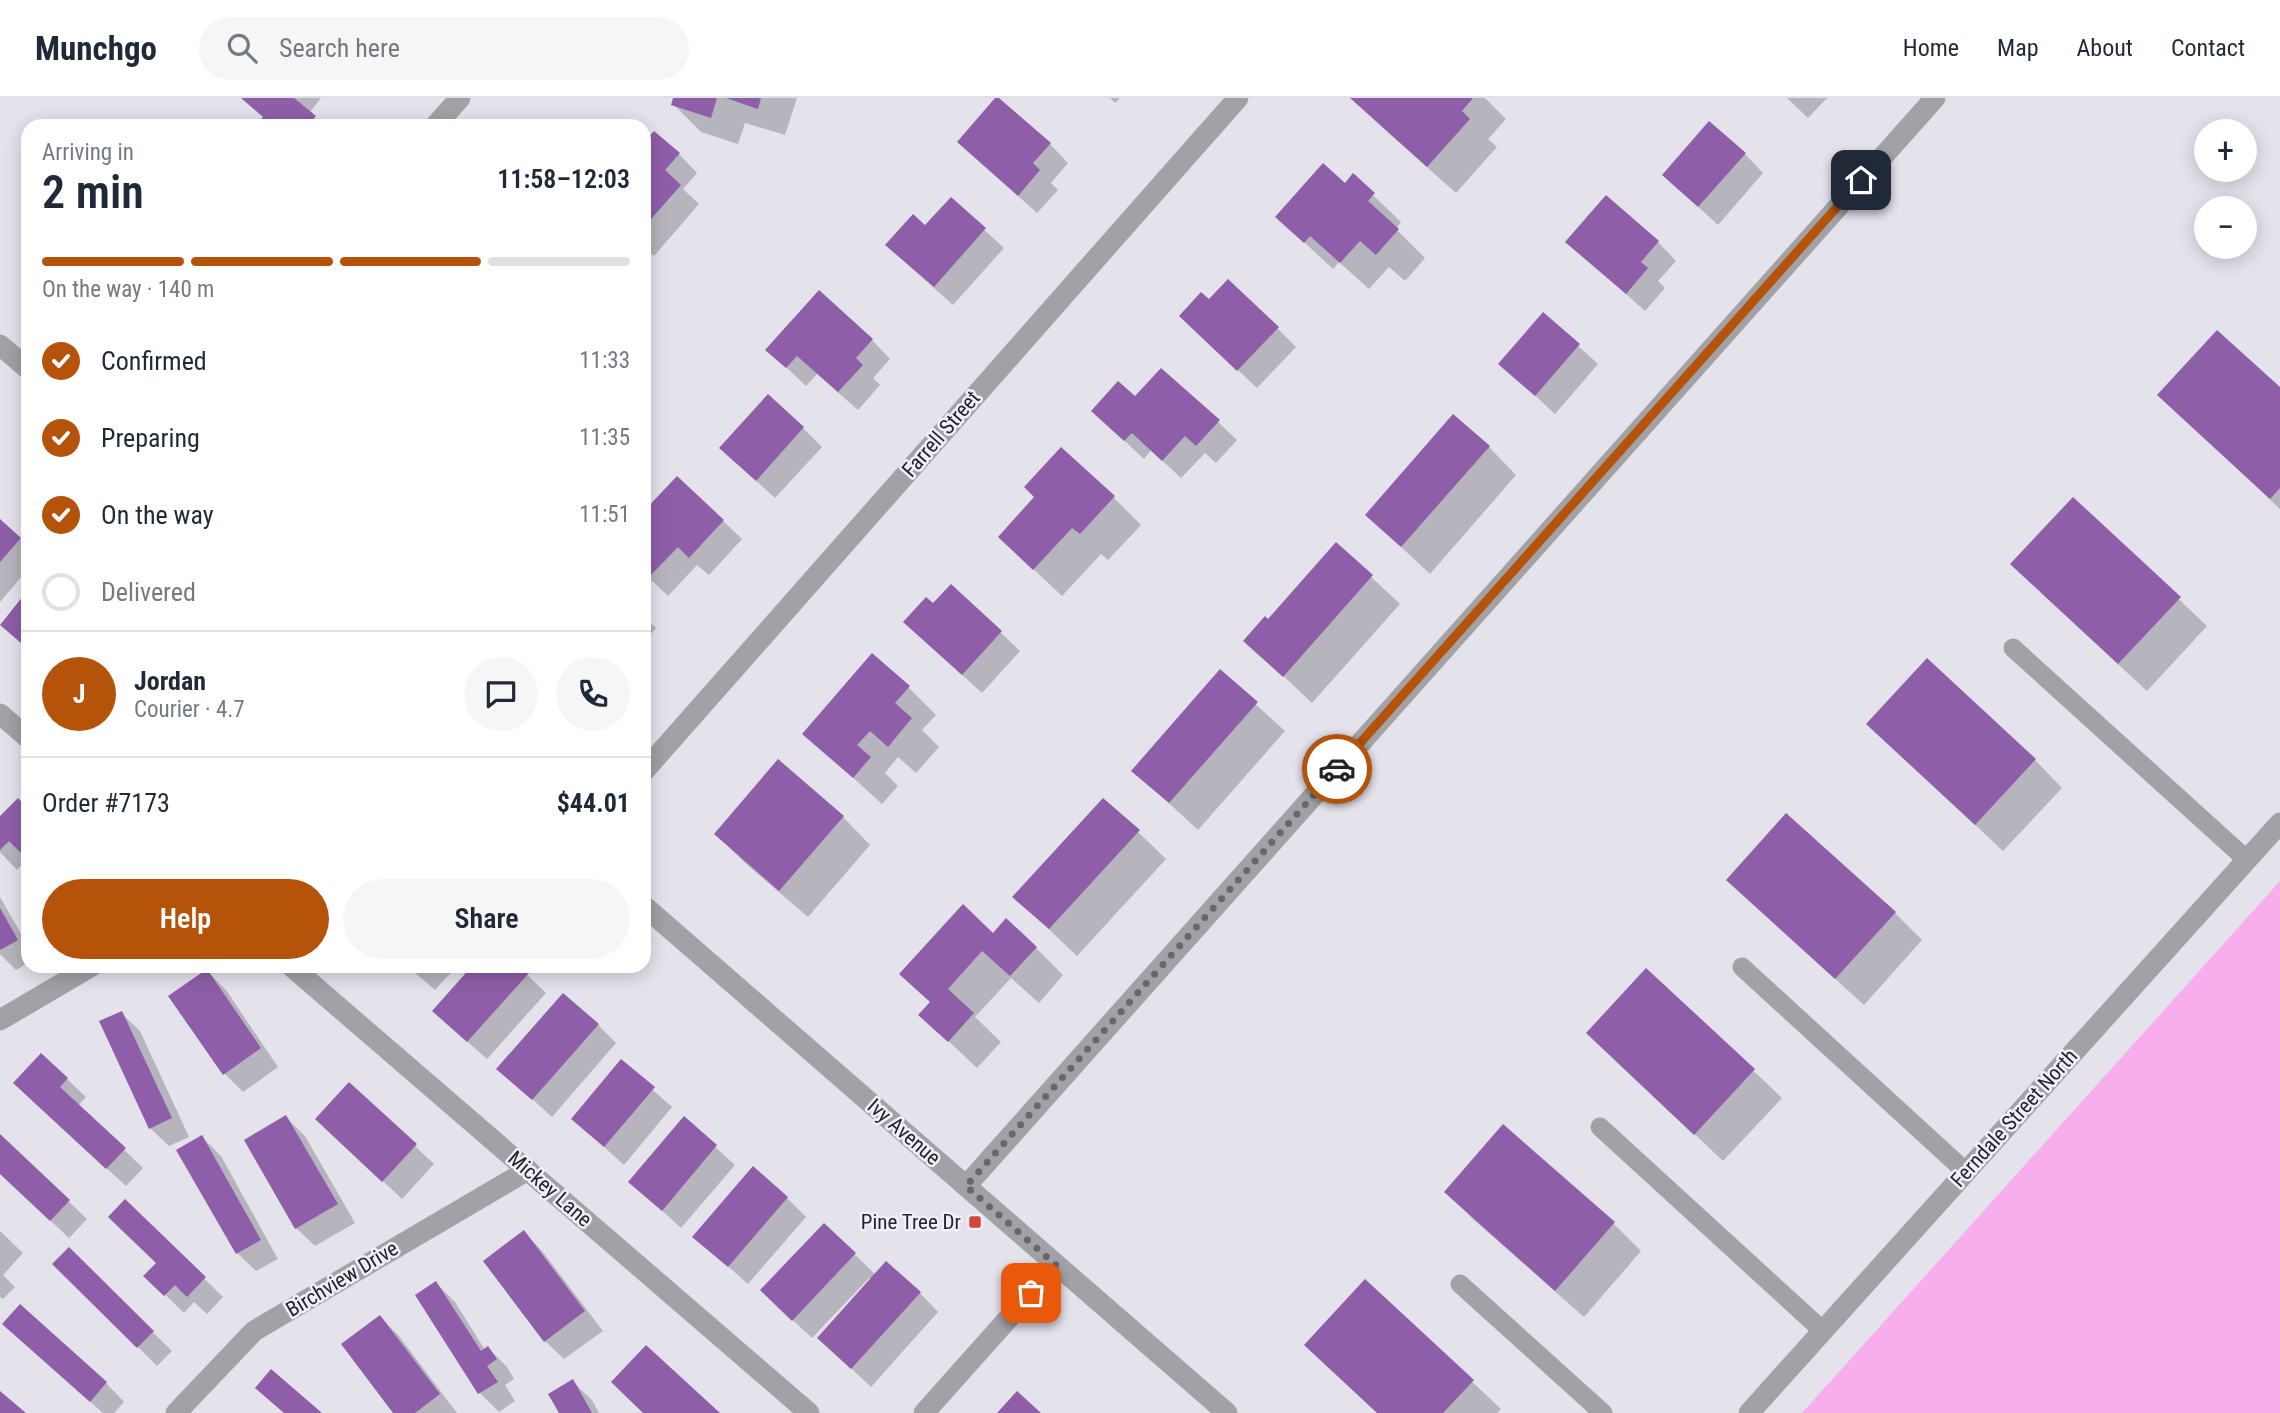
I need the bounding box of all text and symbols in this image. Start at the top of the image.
search box [199,17,689,80]
text: Munchgo [35,29,157,68]
icon: search [223,29,261,67]
text: Search here [279,33,400,63]
text: Home [1903,34,1959,62]
text: Map [1997,34,2039,62]
text: About [2077,34,2133,62]
text: Contact [2171,34,2245,62]
map controls [2194,119,2257,259]
button: + [2194,119,2257,182]
text: Arriving in [42,139,134,166]
pin [1831,150,1891,210]
icon: home [1842,161,1880,199]
text: 11:58–12:03 [497,164,630,194]
text: 2 min [42,165,144,219]
button: − [2194,196,2257,259]
text: On the way · 140 m [42,276,214,303]
icon: check [42,342,80,380]
text: Confirmed [101,346,207,376]
text: 11:33 [579,347,630,374]
street label: Farrell Street [897,386,985,482]
icon: check [42,419,80,457]
text: Preparing [101,423,200,453]
text: 11:35 [579,424,630,451]
icon: check [42,496,80,534]
text: On the way [101,500,214,530]
text: 11:51 [579,501,630,528]
text: Delivered [101,577,196,607]
button: chat [464,657,538,731]
button: phone [556,657,630,731]
text: Jordan [134,666,206,696]
text: J [73,679,85,709]
text: Courier · 4.7 [134,696,245,723]
courier [1302,734,1372,804]
icon: car [1318,750,1356,788]
text: Order #7173 [42,788,170,818]
text: $44.01 [557,788,630,818]
button: Help [42,879,329,959]
button: Share [343,879,630,959]
street label: Ferndale Street North [1946,1044,2082,1192]
street label: Ivy Avenue [863,1094,945,1170]
street label: Mickey Lane [503,1146,597,1232]
place label: Pine Tree Dr [861,1210,961,1234]
marker: Pine Tree Dr [967,1214,983,1230]
street label: Birchview Drive [282,1236,402,1322]
pin [1001,1263,1061,1323]
icon: bag [1012,1274,1050,1312]

